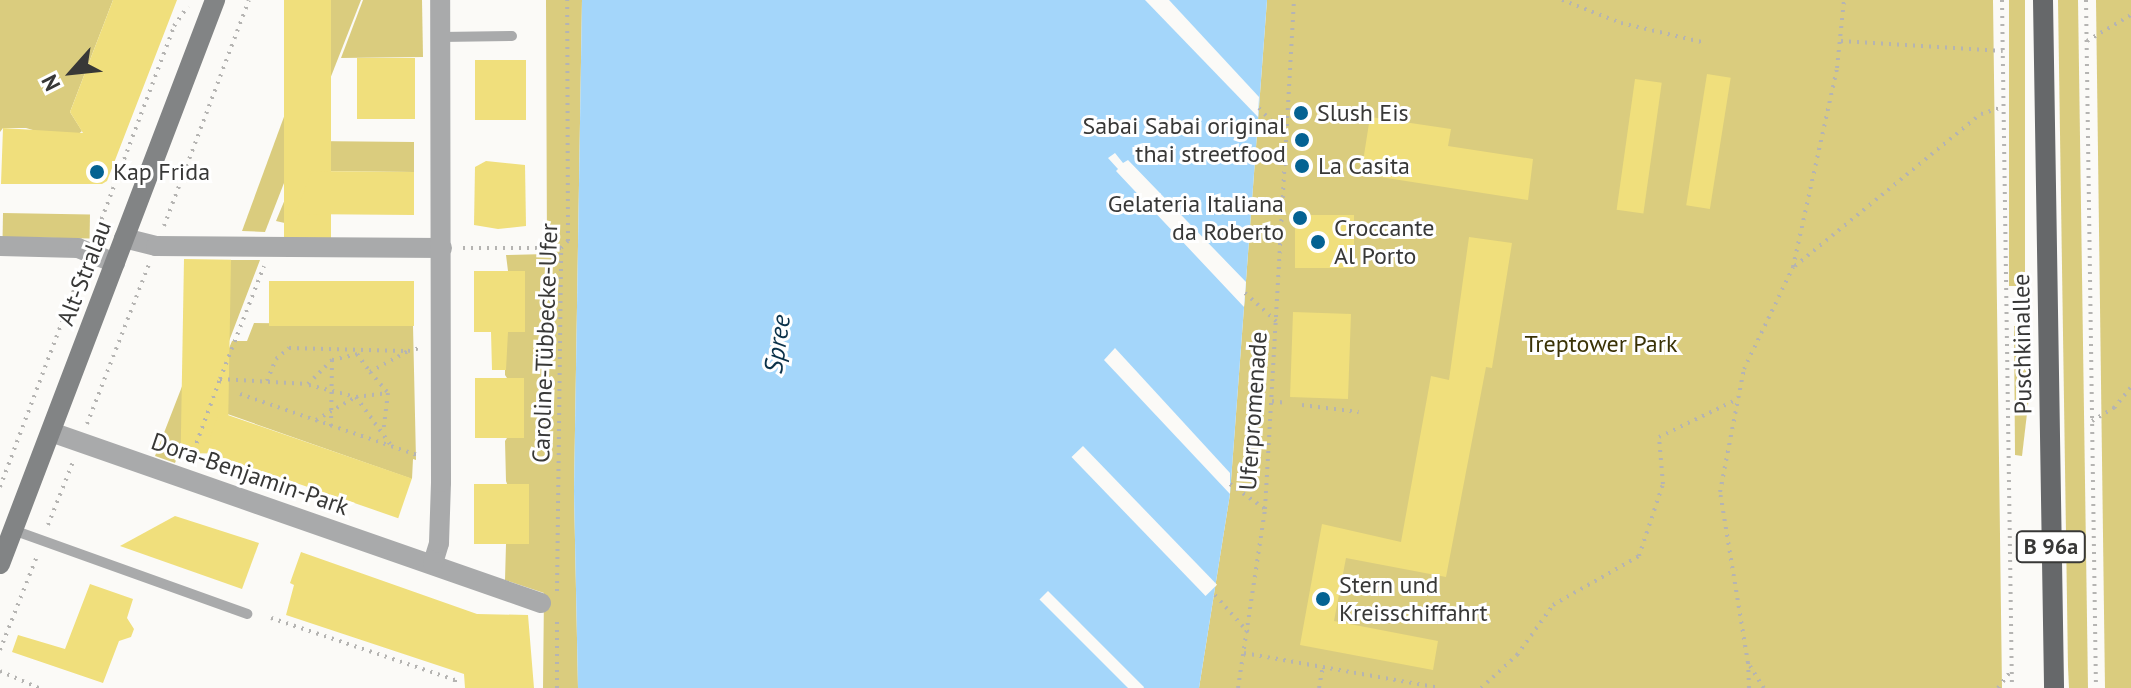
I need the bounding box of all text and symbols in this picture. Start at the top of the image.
north arrow [32,32,112,112]
text: N [35,70,66,96]
place label: Slush Eis [1317,99,1409,127]
marker: Slush Eis [1292,104,1310,122]
place label: Sabai Sabai original thai streetfood [1082,112,1286,168]
marker: Sabai Sabai original thai streetfood [1293,131,1311,149]
place label: La Casita [1318,152,1410,180]
marker: La Casita [1293,157,1311,175]
place label: Kap Frida [113,158,210,186]
marker: Kap Frida [88,163,106,181]
place label: Gelateria Italiana da Roberto [1108,190,1284,246]
marker: Gelateria Italiana da Roberto [1291,209,1309,227]
place label: Croccante Al Porto [1334,214,1435,270]
street label: Alt-Stralau [51,217,117,329]
street label: Caroline-Tübbecke-Ufer [526,223,564,463]
marker: Croccante Al Porto [1309,233,1327,251]
street label: Puschkinallee [2006,273,2038,415]
water label: Spree [757,313,797,375]
park label: Treptower Park [1525,330,1677,358]
street label: Uferpromenade [1233,331,1273,491]
street label: Dora-Benjamin-Park [148,427,352,521]
road number: B 96a [2015,529,2087,565]
place label: Stern und Kreisschiffahrt [1339,571,1488,627]
marker: Stern und Kreisschiffahrt [1314,590,1332,608]

